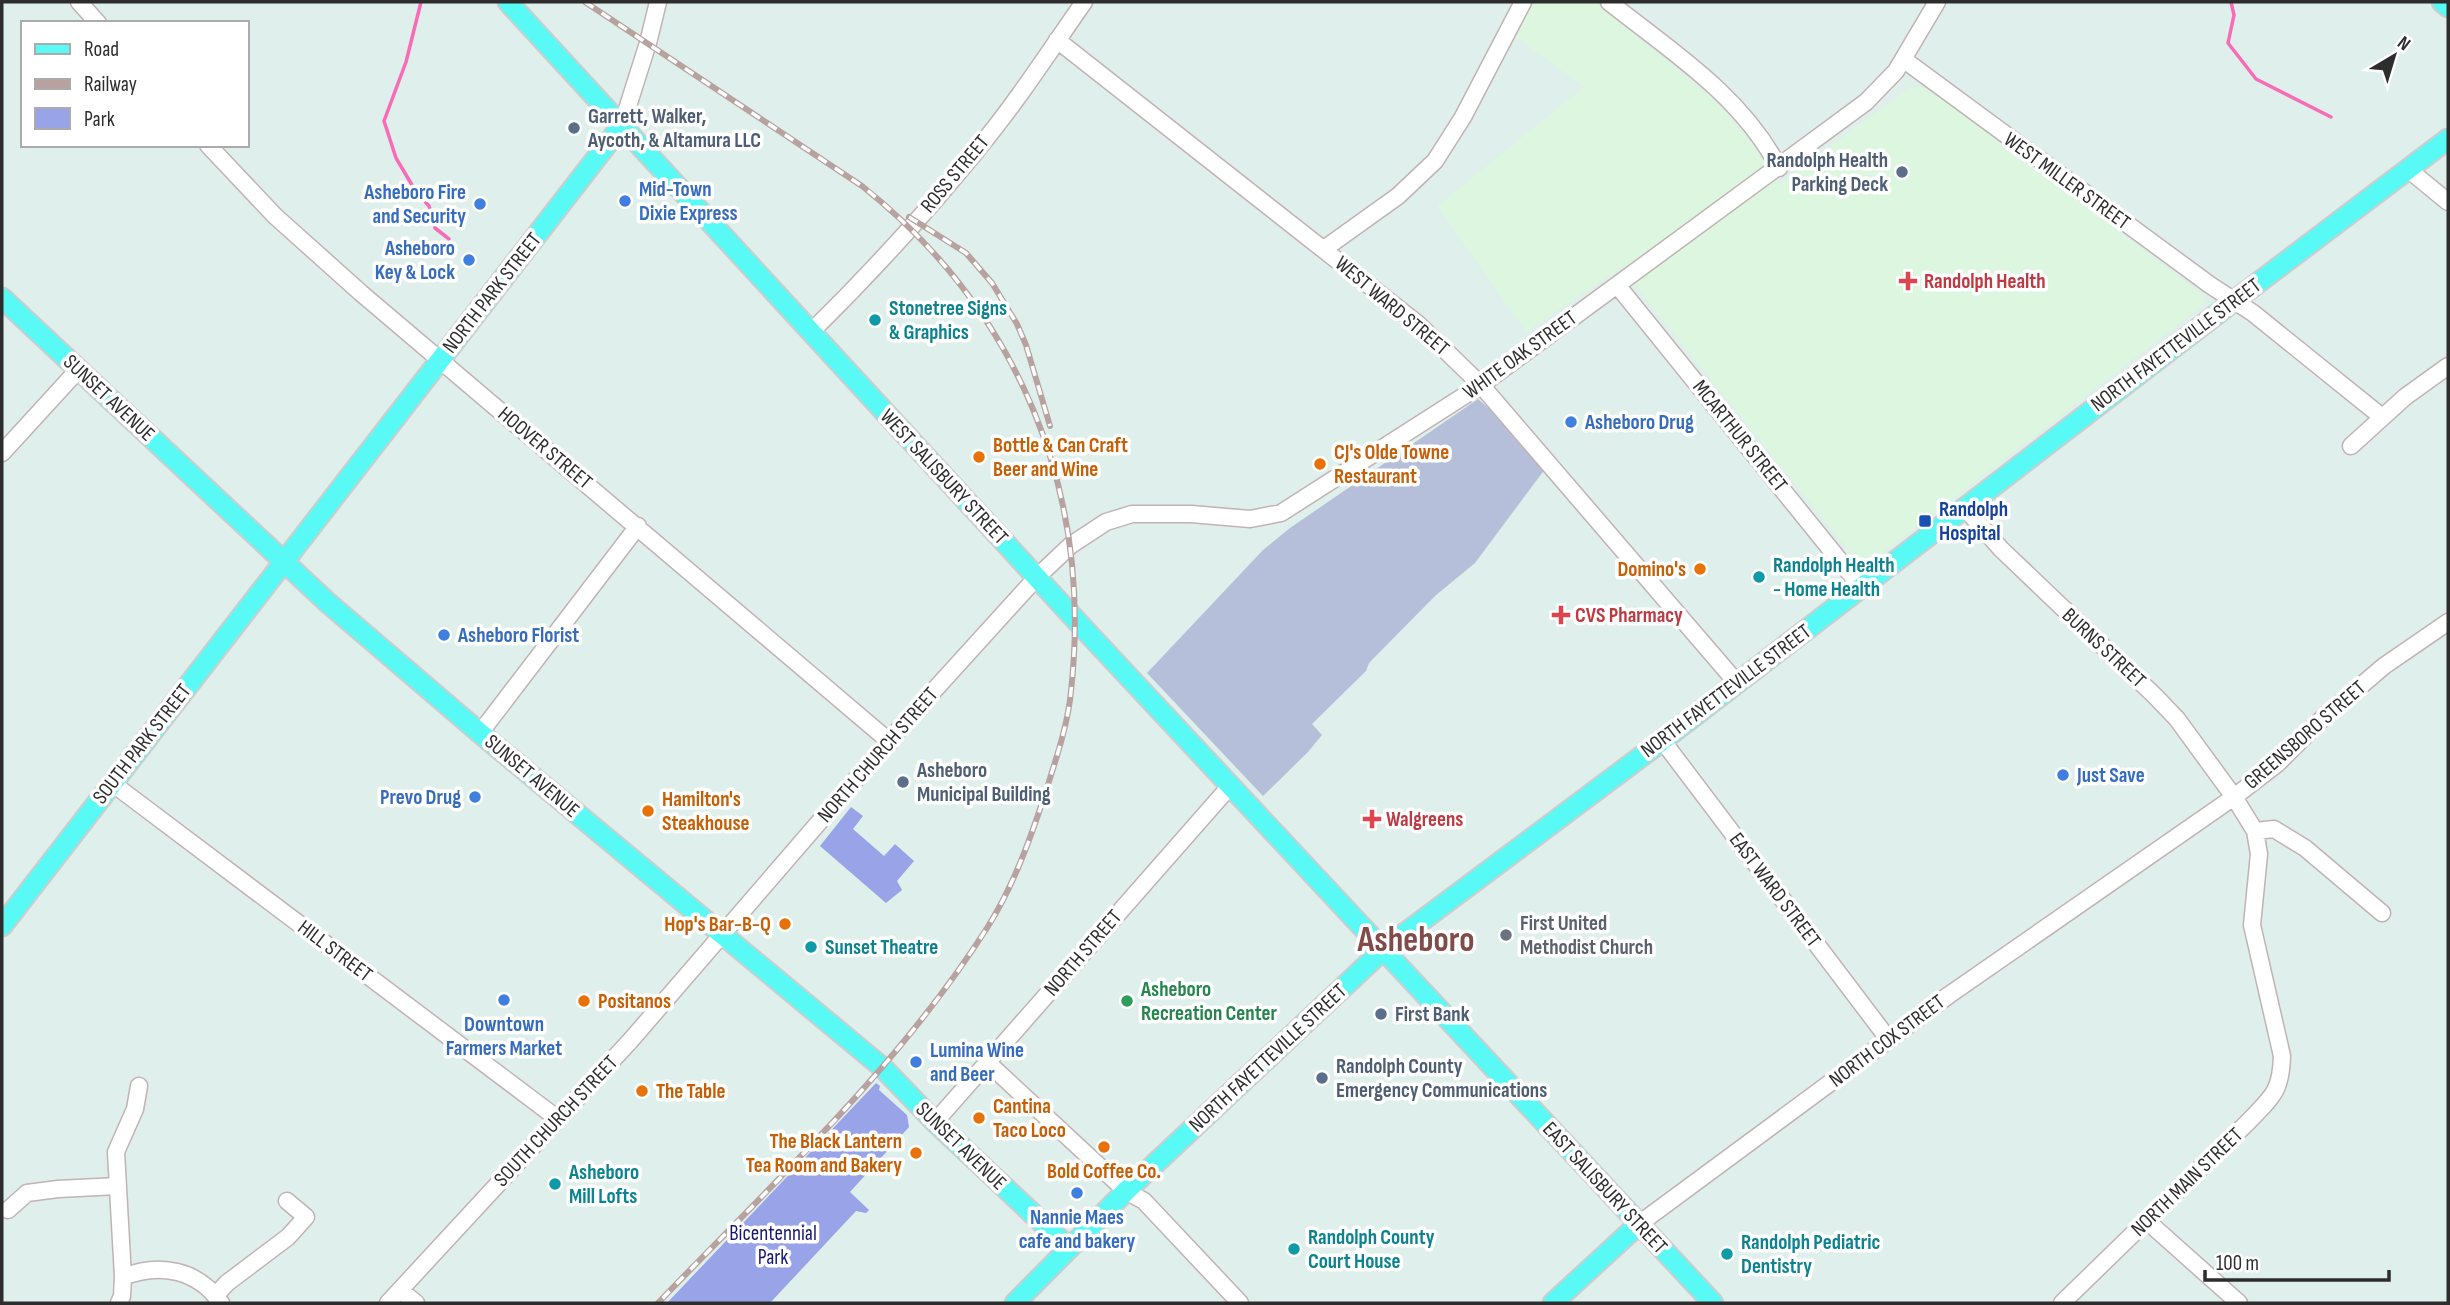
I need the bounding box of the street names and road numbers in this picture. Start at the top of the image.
street label: WEST MILLER STREET [1999,127,2135,235]
street label: ROSS STREET [915,130,995,218]
street label: NORTH PARK STREET [437,227,547,358]
street label: WEST WARD STREET [1330,251,1455,361]
street label: NORTH FAYETTEVILLE STREET [2086,273,2266,417]
street label: WHITE OAK STREET [1458,305,1582,405]
street label: SUNSET AVENUE [58,349,160,447]
street label: MCARTHUR STREET [1687,375,1793,497]
street label: HOOVER STREET [493,401,598,495]
street label: WEST SALISBURY STREET [875,404,1014,550]
street label: BURNS STREET [2057,603,2151,693]
street label: NORTH FAYETTEVILLE STREET [1636,619,1816,763]
street label: GREENSBORO STREET [2239,675,2371,795]
street label: SOUTH PARK STREET [87,679,197,809]
street label: NORTH CHURCH STREET [813,682,944,828]
street label: SUNSET AVENUE [480,729,584,823]
street label: EAST WARD STREET [1724,828,1826,952]
street label: NORTH STREET [1039,904,1127,1001]
street label: HILL STREET [293,915,378,987]
street label: NORTH FAYETTEVILLE STREET [1184,978,1352,1137]
street label: NORTH COX STREET [1824,989,1950,1093]
street label: SOUTH CHURCH STREET [489,1050,623,1192]
street label: SUNSET AVENUE [911,1097,1011,1195]
street label: EAST SALISBURY STREET [1537,1117,1673,1259]
street label: NORTH MAIN STREET [2126,1122,2248,1242]

